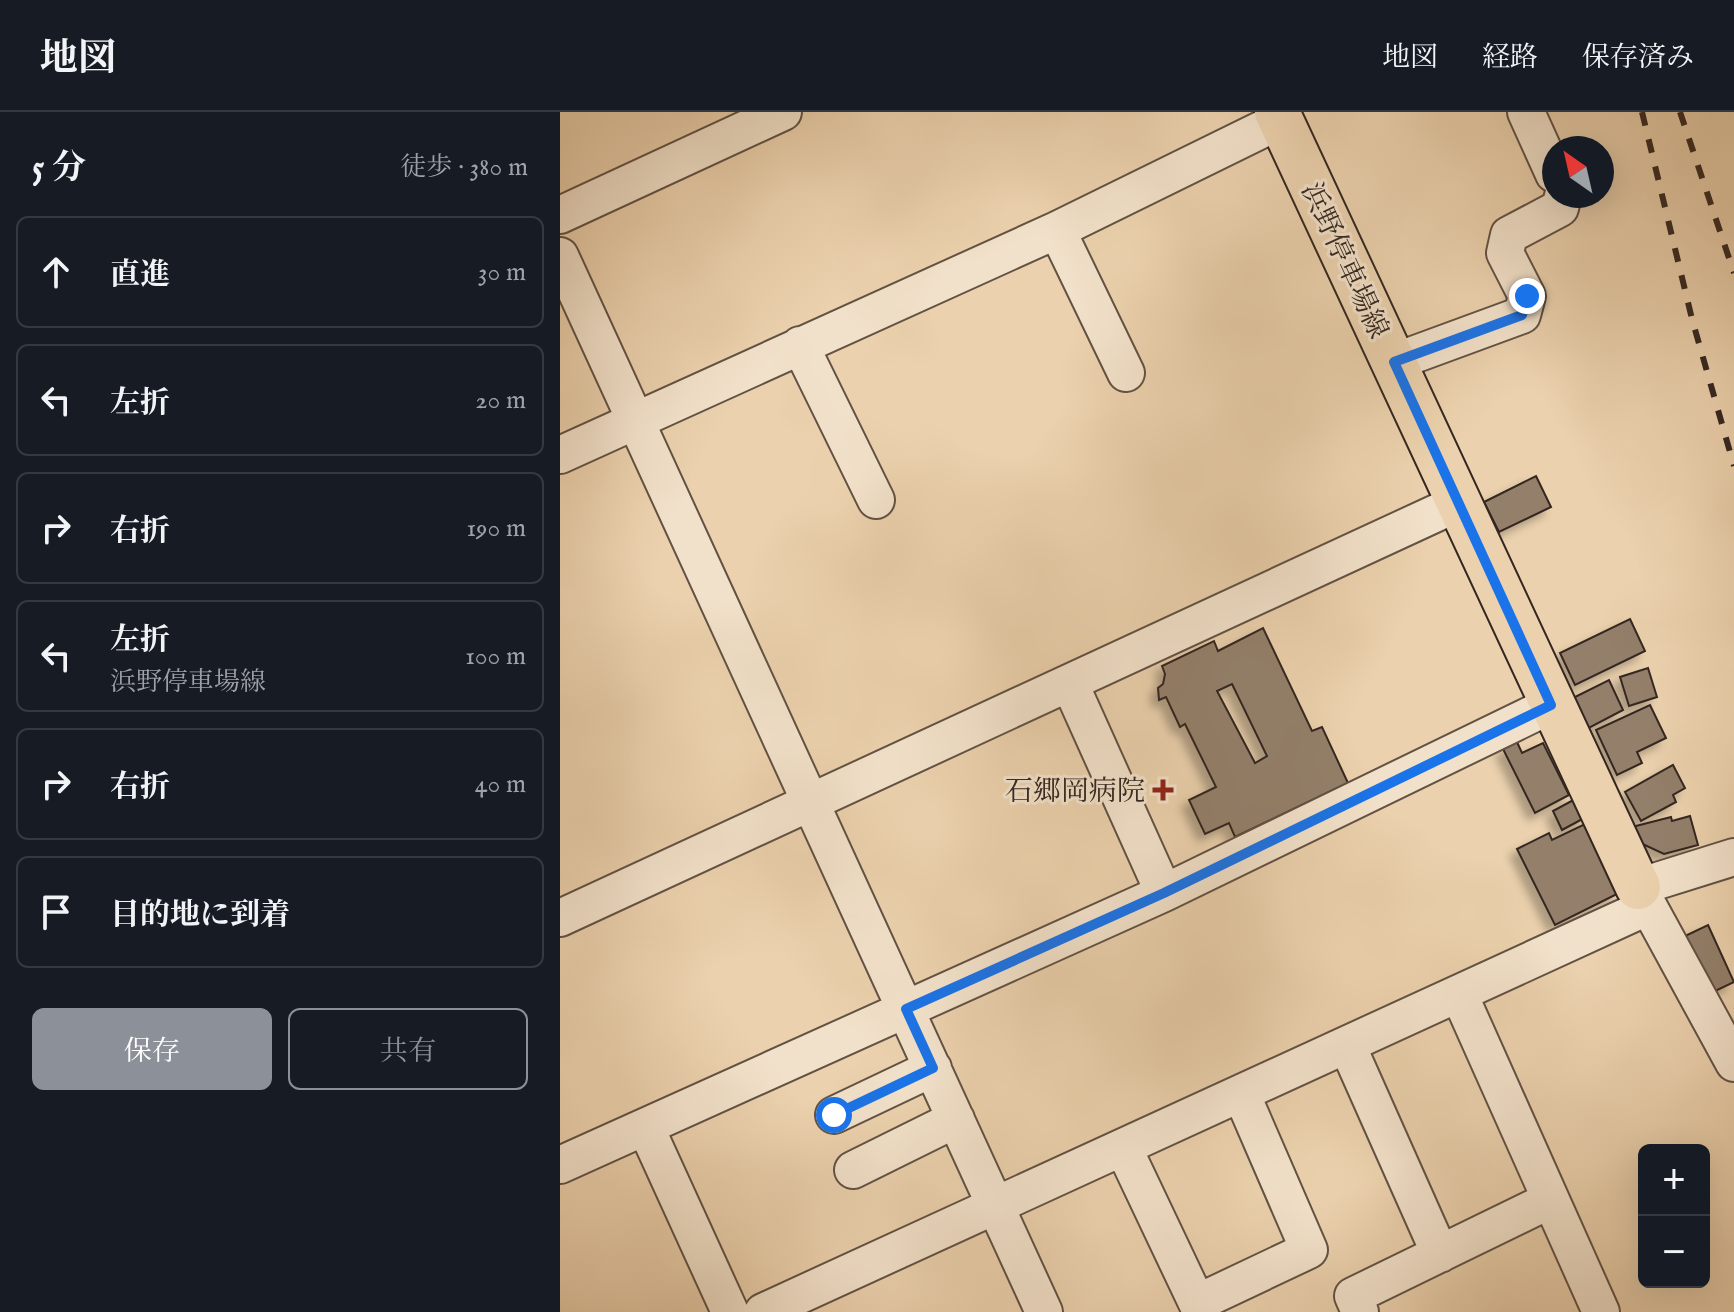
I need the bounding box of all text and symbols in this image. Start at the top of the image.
text: 地図 [40,36,116,84]
text: 地図 [1382,41,1438,76]
text: 経路 [1482,41,1538,76]
text: 保存済み [1582,41,1694,76]
north arrow [1542,136,1614,208]
text: 5 分 [32,147,86,190]
text: 徒歩 · 380 m [400,151,528,184]
street label: 浜野停車場線 [1292,178,1395,345]
icon: ahead [34,250,78,294]
text: 30 m [478,256,526,289]
text: 直進 [110,257,170,295]
route end [1509,278,1545,314]
icon: left [34,378,78,422]
text: 20 m [475,384,526,417]
text: 左折 [110,385,170,423]
icon: right [34,506,78,550]
text: 190 m [466,512,526,545]
text: 右折 [110,513,170,551]
text: 左折 [110,622,170,660]
icon: left [34,634,78,678]
text: 100 m [465,640,526,673]
text: 浜野停車場線 [110,666,266,699]
icon: right [34,762,78,806]
text: 40 m [475,768,526,801]
text: 右折 [110,769,170,807]
place label: 石郷岡病院 [1005,775,1145,810]
marker: 石郷岡病院 [1152,779,1174,801]
icon: arrive [34,890,78,934]
text: 目的地に到着 [110,897,290,935]
button: 保存 [32,1008,272,1090]
button: 共有 [288,1008,528,1090]
route start [816,1097,852,1133]
map controls [1638,1144,1710,1288]
button: + [1638,1144,1710,1216]
button: − [1638,1216,1710,1288]

